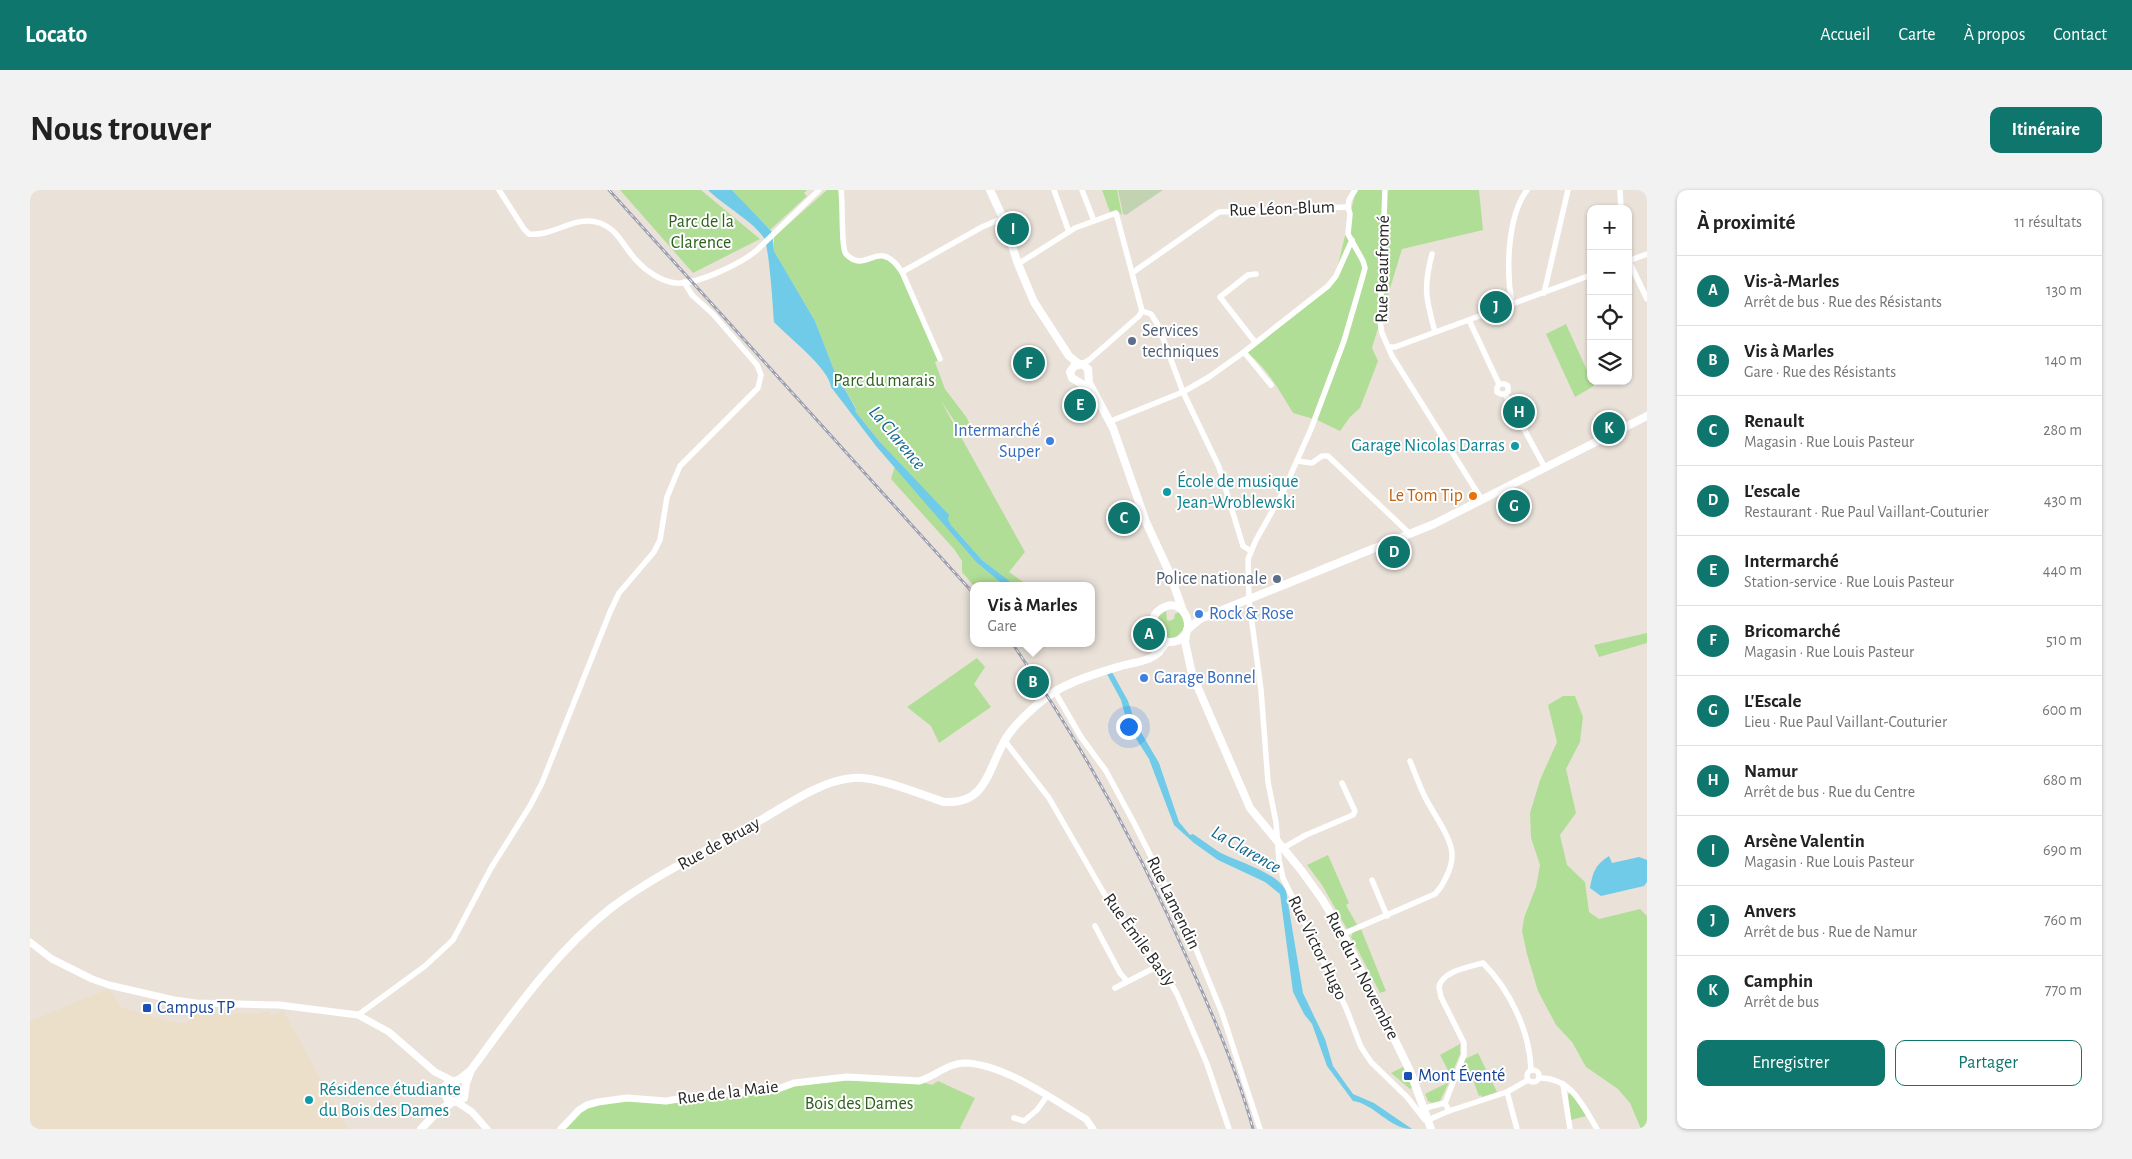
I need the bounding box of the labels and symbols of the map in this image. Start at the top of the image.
street label: Rue Léon-Blum [1229,198,1335,220]
pin: I [997,210,1029,248]
park label: Parc de la Clarence [668,213,734,252]
street label: Rue Beaufromé [1373,215,1393,323]
pin: J [1480,288,1512,326]
place label: Services techniques [1142,322,1219,361]
marker: Services techniques [1126,335,1138,347]
pin: F [1013,344,1045,382]
park label: Parc du marais [833,372,935,390]
pin: E [1064,386,1096,424]
pin: H [1503,393,1535,431]
water label: La Clarence [865,402,929,474]
pin: K [1593,409,1625,447]
place label: Intermarché Super [954,422,1040,461]
marker: Intermarché Super [1044,435,1056,447]
place label: Garage Nicolas Darras [1351,437,1505,455]
marker: Garage Nicolas Darras [1509,440,1521,452]
place label: École de musique Jean-Wroblewski [1177,470,1299,512]
marker: École de musique Jean-Wroblewski [1161,486,1173,498]
place label: Le Tom Tip [1388,487,1463,505]
pin: G [1498,487,1530,525]
marker: Le Tom Tip [1467,490,1479,502]
pin: C [1108,499,1140,537]
pin: D [1378,533,1410,571]
place label: Police nationale [1156,570,1267,588]
marker: Police nationale [1271,573,1283,585]
place label: Rock & Rose [1209,605,1294,623]
marker: Rock & Rose [1193,608,1205,620]
pin: A [1133,615,1165,653]
pin: B [1017,663,1049,701]
place label: Garage Bonnel [1154,669,1256,687]
marker: Garage Bonnel [1138,672,1150,684]
your location [1116,714,1142,740]
street label: Rue de Bruay [675,814,763,874]
water label: La Clarence [1208,823,1284,877]
street label: Rue Lamendin [1143,854,1203,952]
street label: Rue Émile Basly [1099,889,1181,990]
street label: Rue Victor Hugo [1284,893,1350,1003]
street label: Rue du 11 Novembre [1322,909,1402,1043]
place label: Campus TP [157,999,235,1017]
marker: Campus TP [141,1002,153,1014]
place label: Mont Éventé [1418,1064,1505,1085]
marker: Mont Éventé [1402,1070,1414,1082]
street label: Rue de la Maie [677,1078,779,1108]
place label: Résidence étudiante du Bois des Dames [319,1081,461,1120]
marker: Résidence étudiante du Bois des Dames [303,1094,315,1106]
park label: Bois des Dames [805,1095,913,1113]

